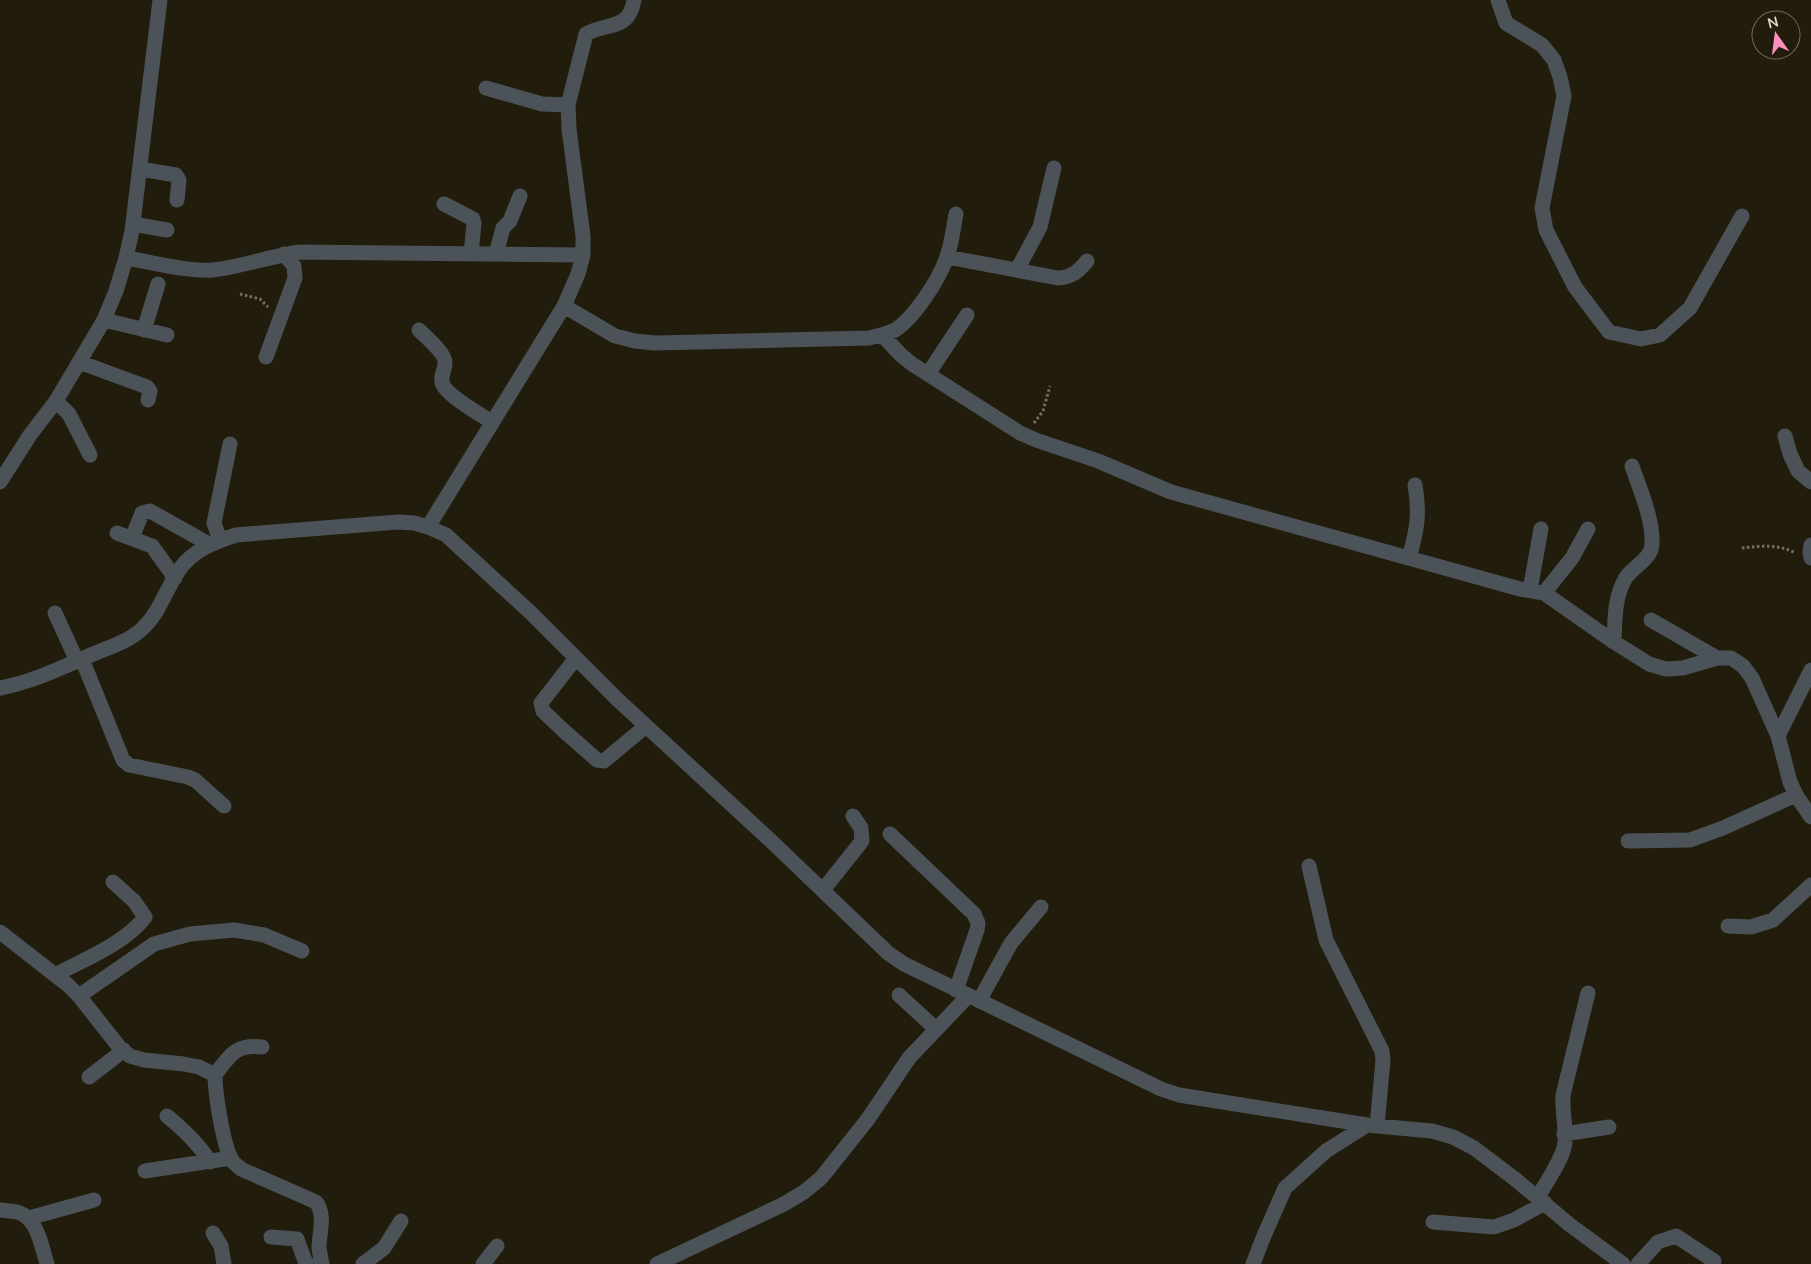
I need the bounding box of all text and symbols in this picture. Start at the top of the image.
north arrow [1751,10,1801,60]
text: N [1766,12,1780,32]

